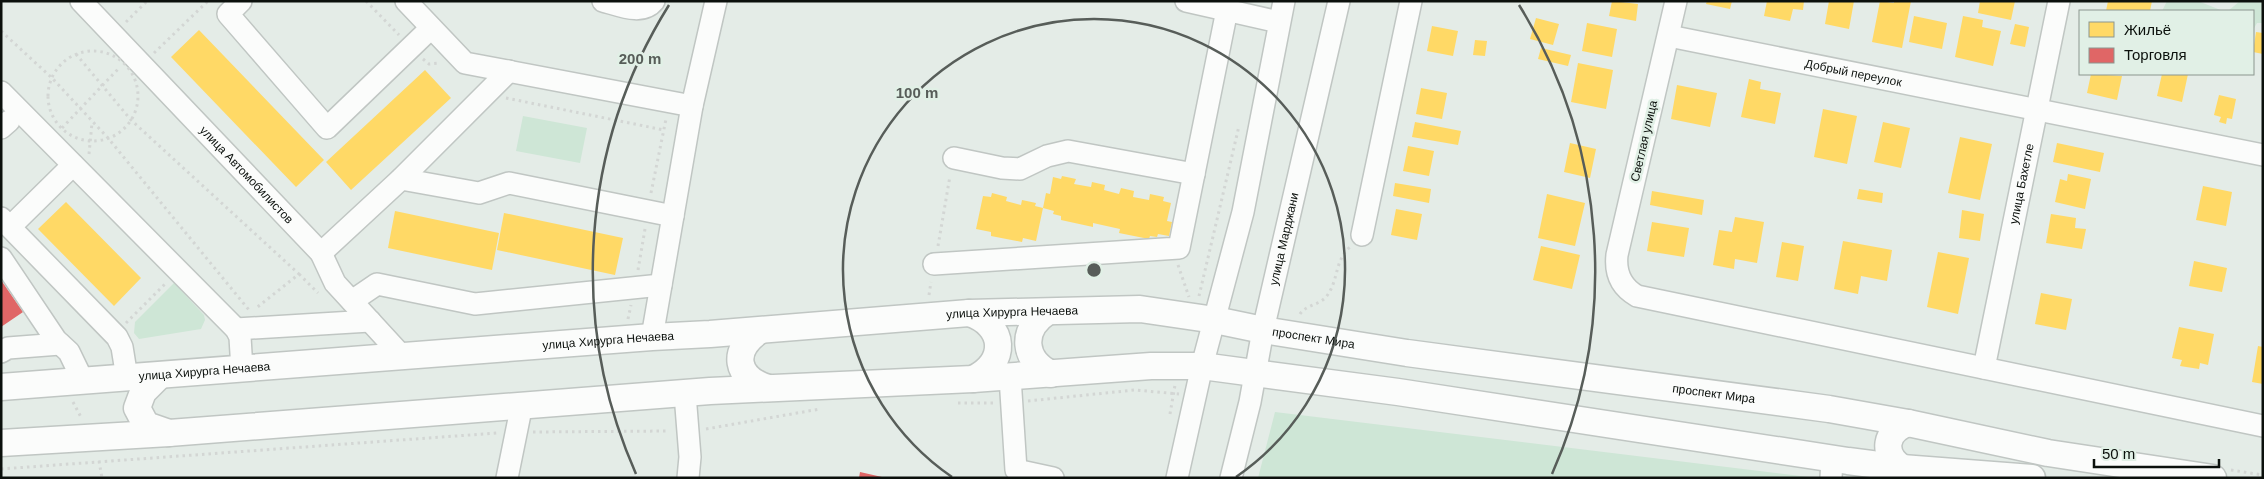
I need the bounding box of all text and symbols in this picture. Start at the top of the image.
legend [2079,10,2254,75]
text: Жильё [2124,21,2171,38]
text: Торговля [2124,46,2187,63]
text: 200 m [619,50,661,67]
street label: Добрый переулок [1804,56,1904,90]
text: 100 m [896,84,938,101]
street label: Светлая улица [1628,99,1660,183]
street label: улица Автомобилистов [197,123,296,226]
street label: улица Бахетле [2007,142,2037,225]
street label: улица Марджани [1267,191,1302,287]
centre of rings [1085,261,1103,279]
street label: улица Хирурга Нечаева [946,303,1079,322]
street label: проспект Мира [1271,325,1356,352]
street label: улица Хирурга Нечаева [542,329,675,352]
street label: улица Хирурга Нечаева [138,359,271,383]
street label: проспект Мира [1672,381,1756,406]
scale bar [2094,436,2219,468]
text: 50 m [2102,445,2135,462]

